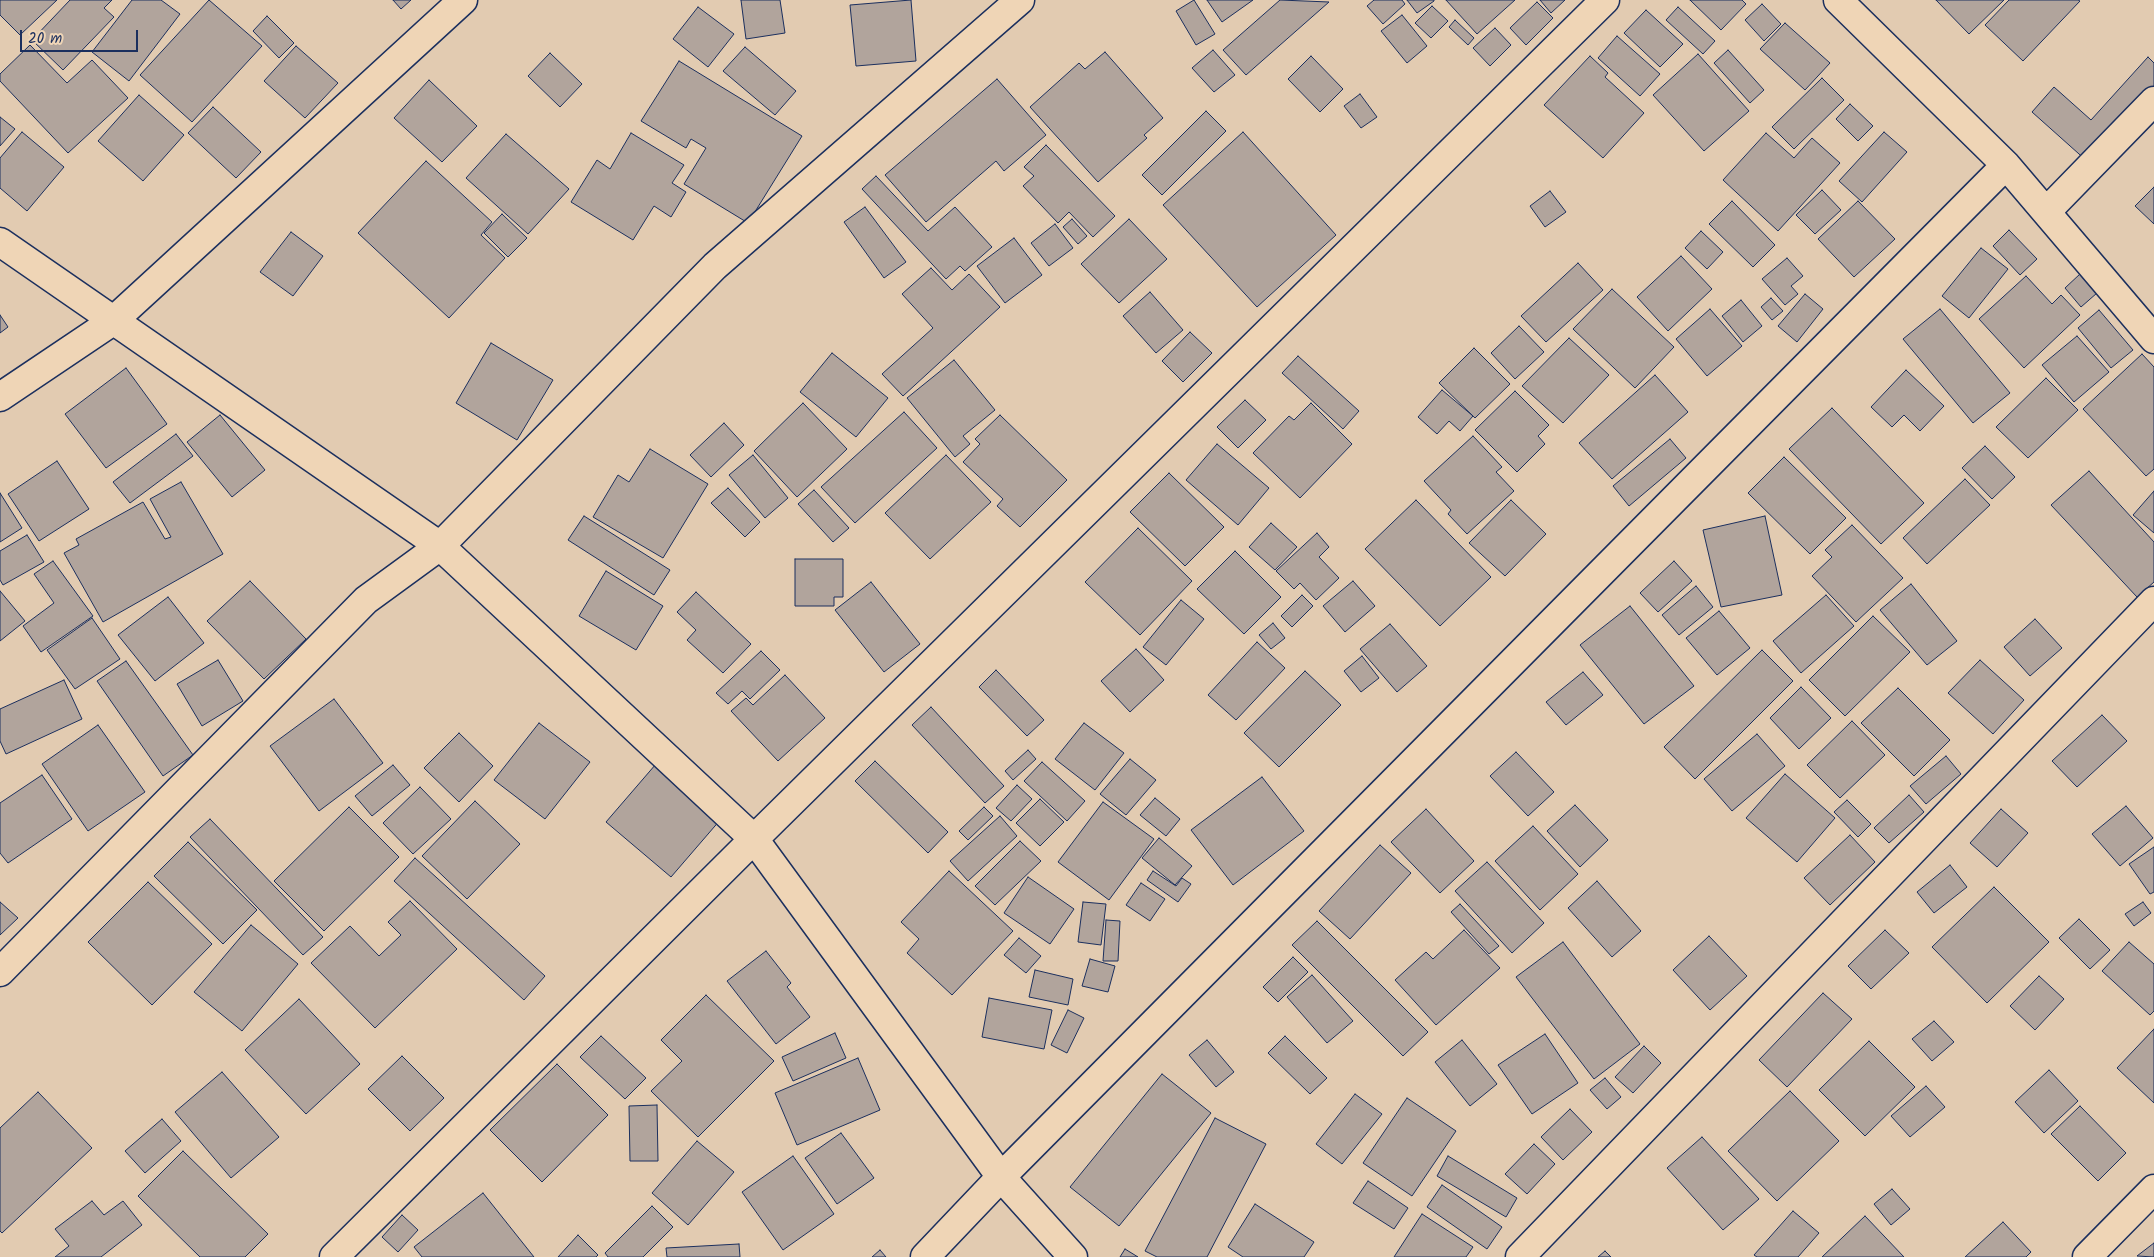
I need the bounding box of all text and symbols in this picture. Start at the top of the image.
scale bar [22,20,140,52]
text: 20 m [28,27,62,51]

